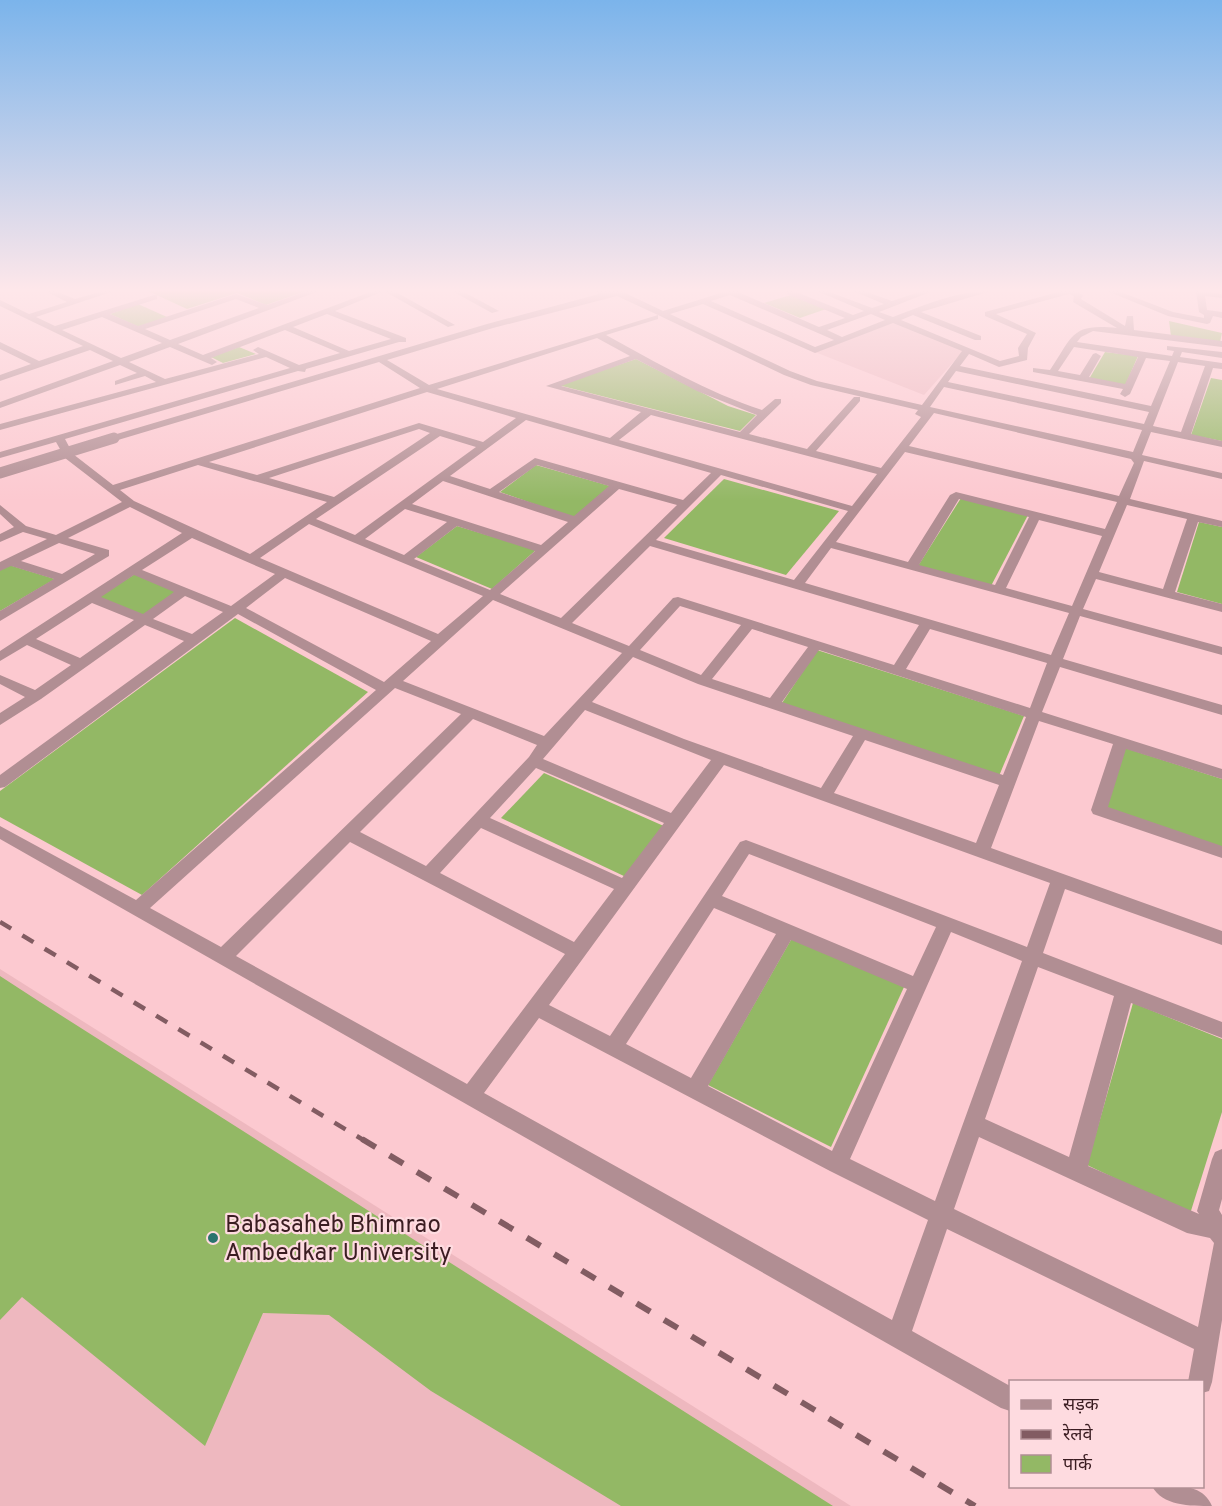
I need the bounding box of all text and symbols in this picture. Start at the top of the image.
place label: Babasaheb Bhimrao Ambedkar University [225,1211,452,1269]
marker: Babasaheb Bhimrao Ambedkar University [206,1231,220,1245]
legend [1009,1380,1204,1488]
text: सड़क [1063,1394,1100,1417]
text: रेलवे [1062,1423,1094,1447]
text: पार्क [1063,1453,1093,1477]

